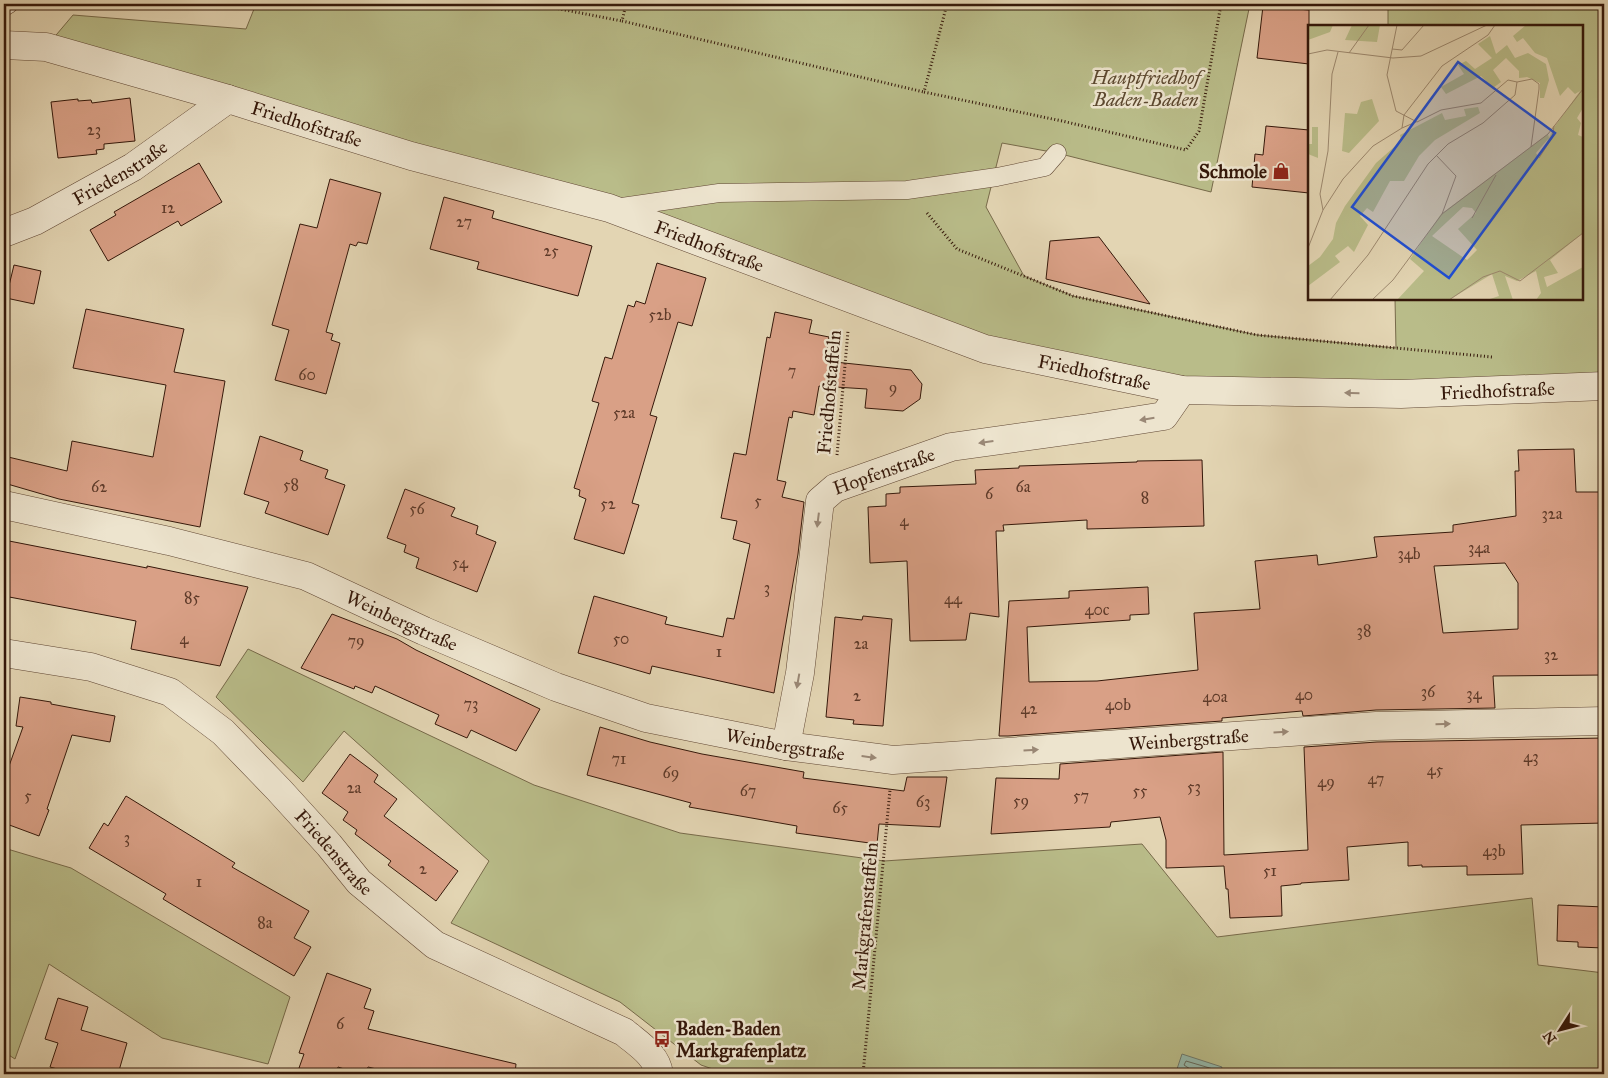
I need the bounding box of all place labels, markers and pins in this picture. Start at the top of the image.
place label: Schmole [1199,160,1267,183]
shop icon: Schmole [1271,161,1291,181]
place label: Baden-Baden Markgrafenplatz [676,1017,806,1063]
bus stop icon: Baden-Baden Markgrafenplatz [652,1029,672,1049]

